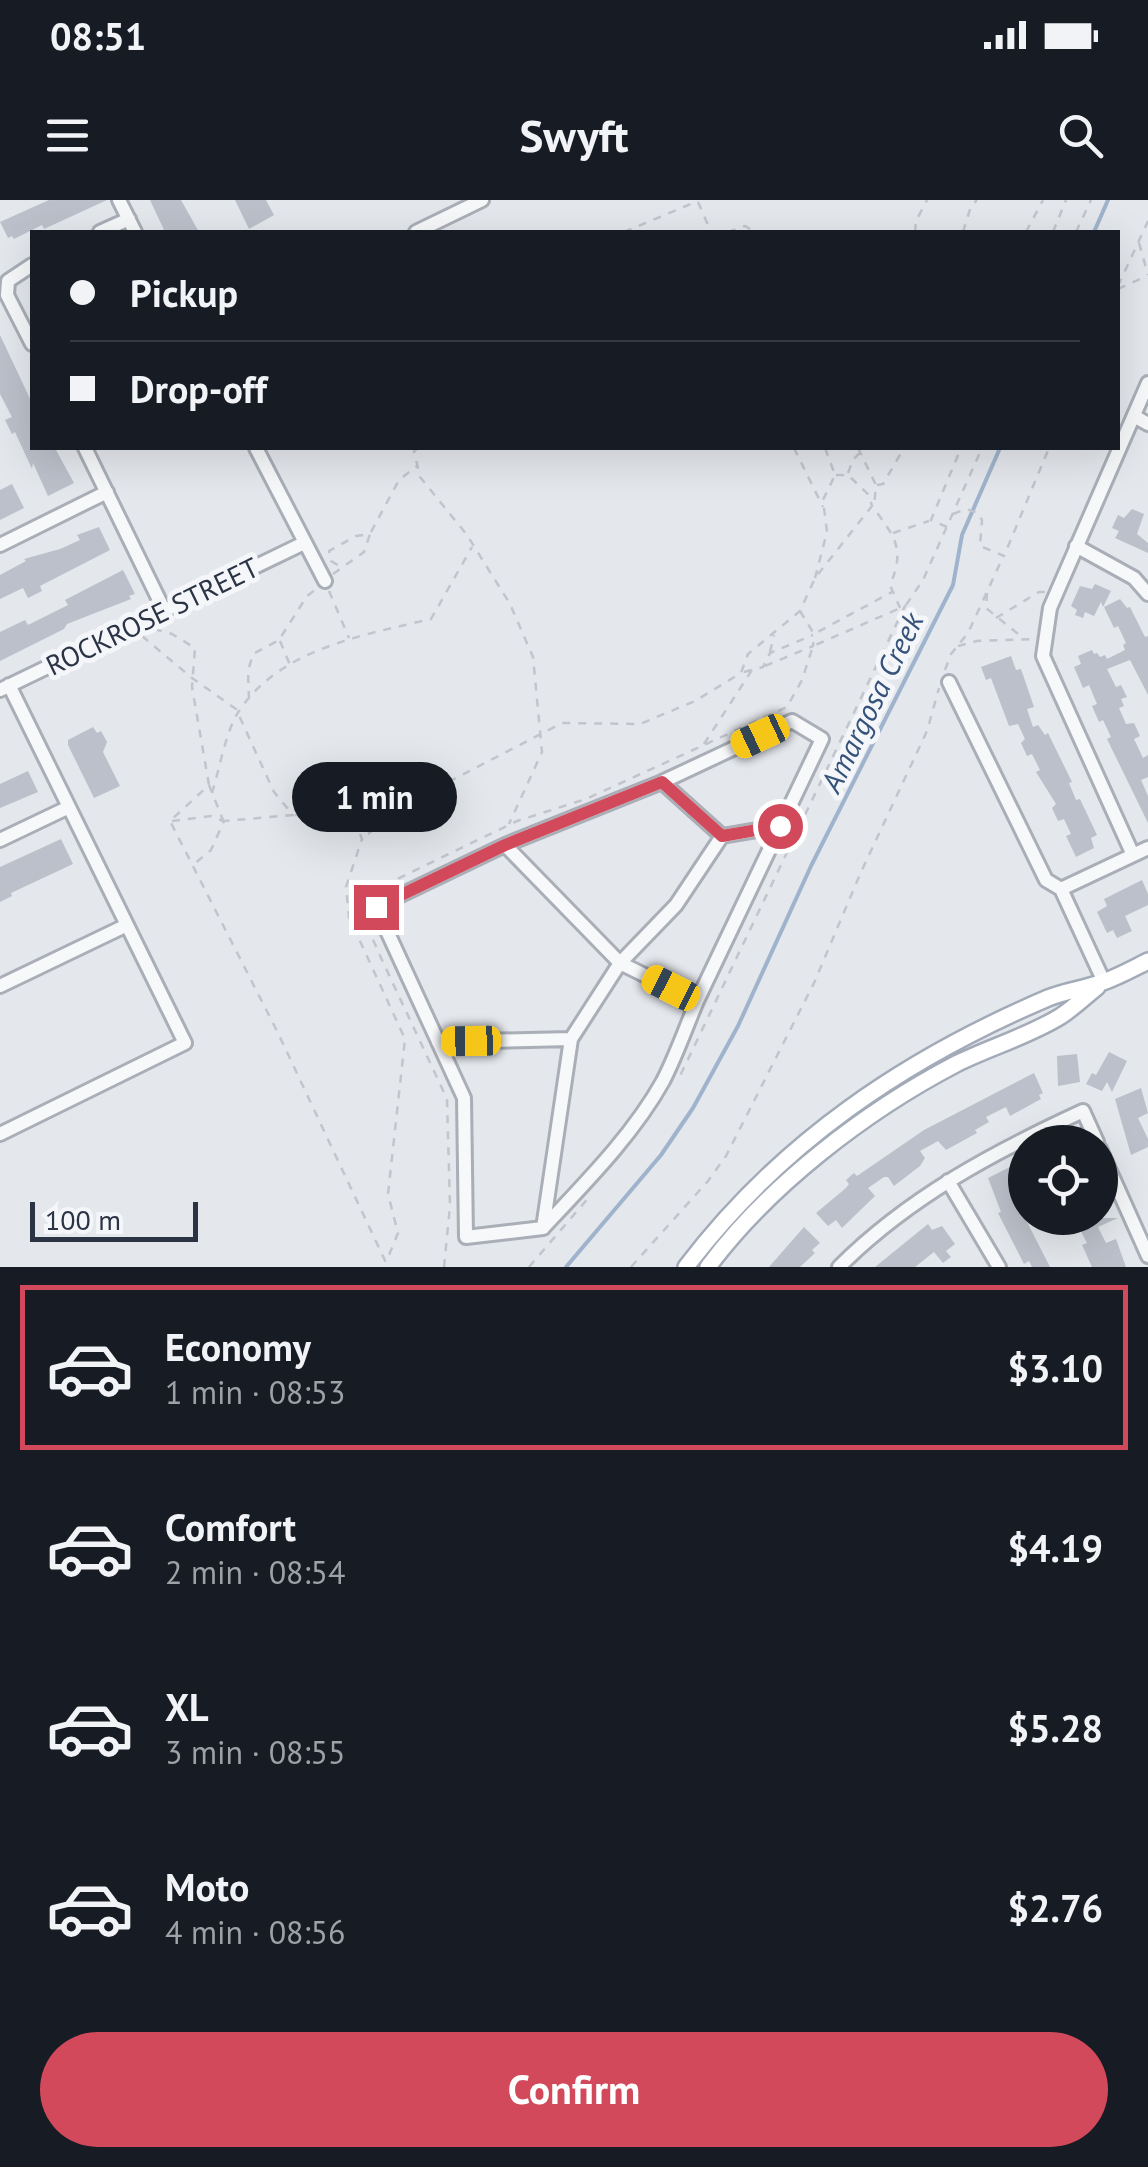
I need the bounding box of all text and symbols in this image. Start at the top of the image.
text: 08:51 [50,11,146,60]
text: Swyft [519,106,629,164]
icon: menu [40,108,95,163]
icon: search [1053,108,1108,163]
text: Pickup [130,268,238,317]
text: Drop-off [130,364,267,413]
street label: ROCKROSE STREET [40,548,265,684]
water label: Amargosa Creek [810,604,932,799]
car [726,710,794,762]
callout: 1 min [294,762,458,832]
text: 1 min [335,776,414,818]
route start [758,804,803,849]
route end [354,885,399,930]
car [637,961,705,1015]
car [441,1025,501,1057]
map controls [1008,1125,1118,1235]
button: locate [1008,1125,1118,1235]
scale bar [30,1197,198,1242]
text: 100 m [45,1201,121,1238]
text: Economy [165,1322,311,1371]
icon: car [45,1323,135,1413]
text: $3.10 [1007,1343,1103,1392]
text: 1 min · 08:53 [165,1371,345,1413]
text: Comfort [165,1502,296,1551]
icon: car [45,1503,135,1593]
text: $4.19 [1007,1523,1103,1572]
text: 2 min · 08:54 [165,1551,345,1593]
text: XL [165,1682,209,1731]
icon: car [45,1683,135,1773]
text: $5.28 [1007,1703,1103,1752]
text: 3 min · 08:55 [165,1731,345,1773]
text: Moto [165,1862,249,1911]
icon: car [45,1863,135,1953]
text: $2.76 [1007,1883,1103,1932]
text: 4 min · 08:56 [165,1911,345,1953]
button: Confirm [40,2032,1108,2147]

